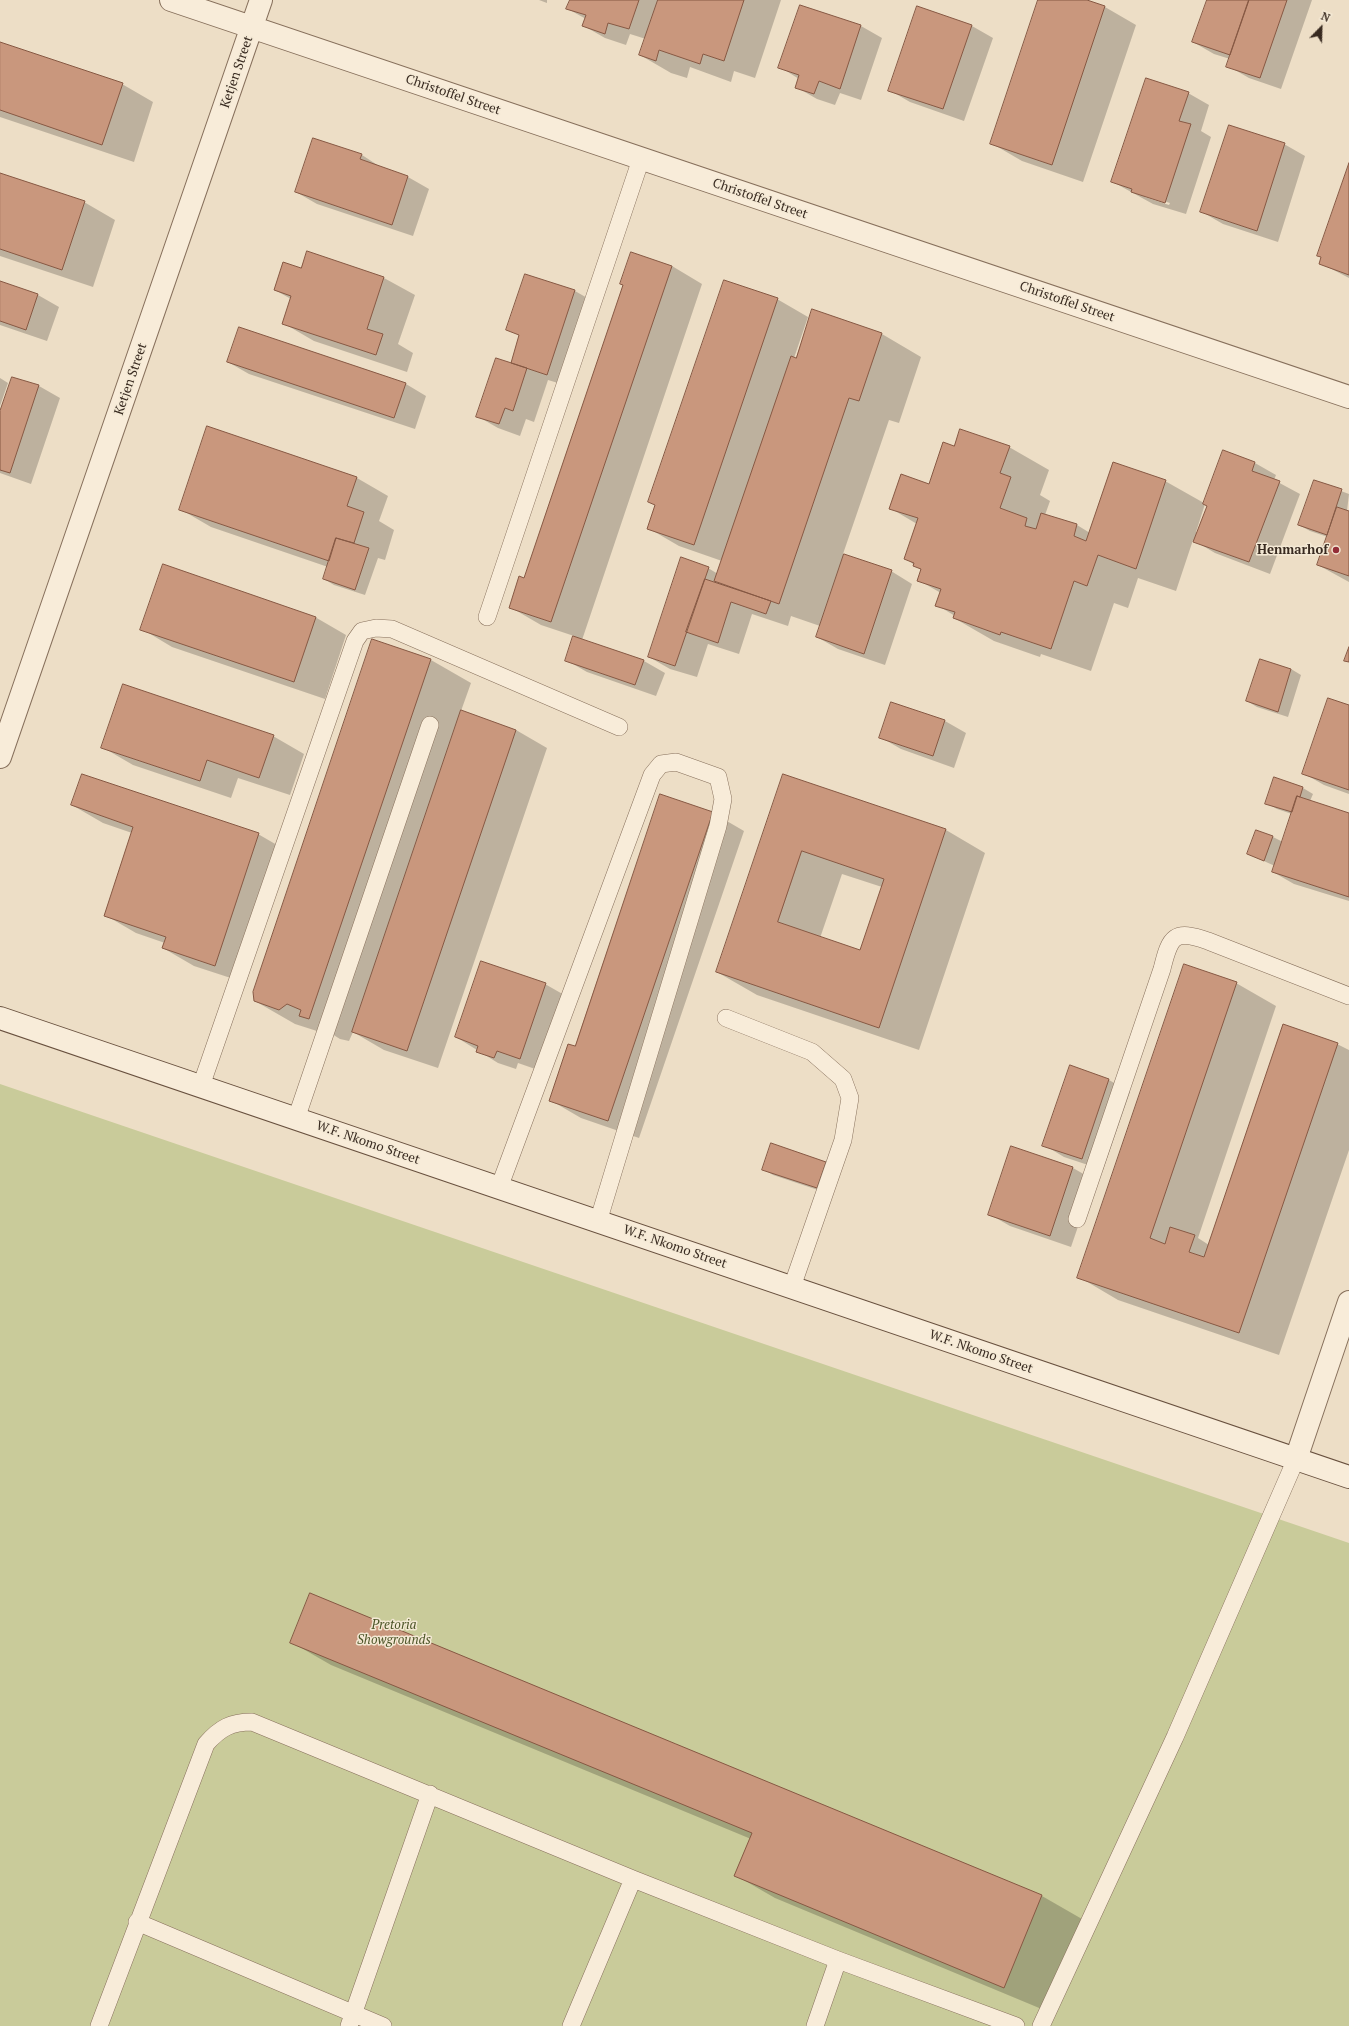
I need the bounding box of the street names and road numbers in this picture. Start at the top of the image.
street label: Ketjen Street [217,34,257,110]
street label: Christoffel Street [403,71,503,119]
street label: Christoffel Street [710,175,810,223]
street label: Christoffel Street [1017,278,1117,326]
street label: Ketjen Street [111,341,151,417]
street label: W.F. Nkomo Street [314,1118,422,1168]
street label: W.F. Nkomo Street [621,1222,729,1272]
street label: W.F. Nkomo Street [927,1327,1035,1377]

